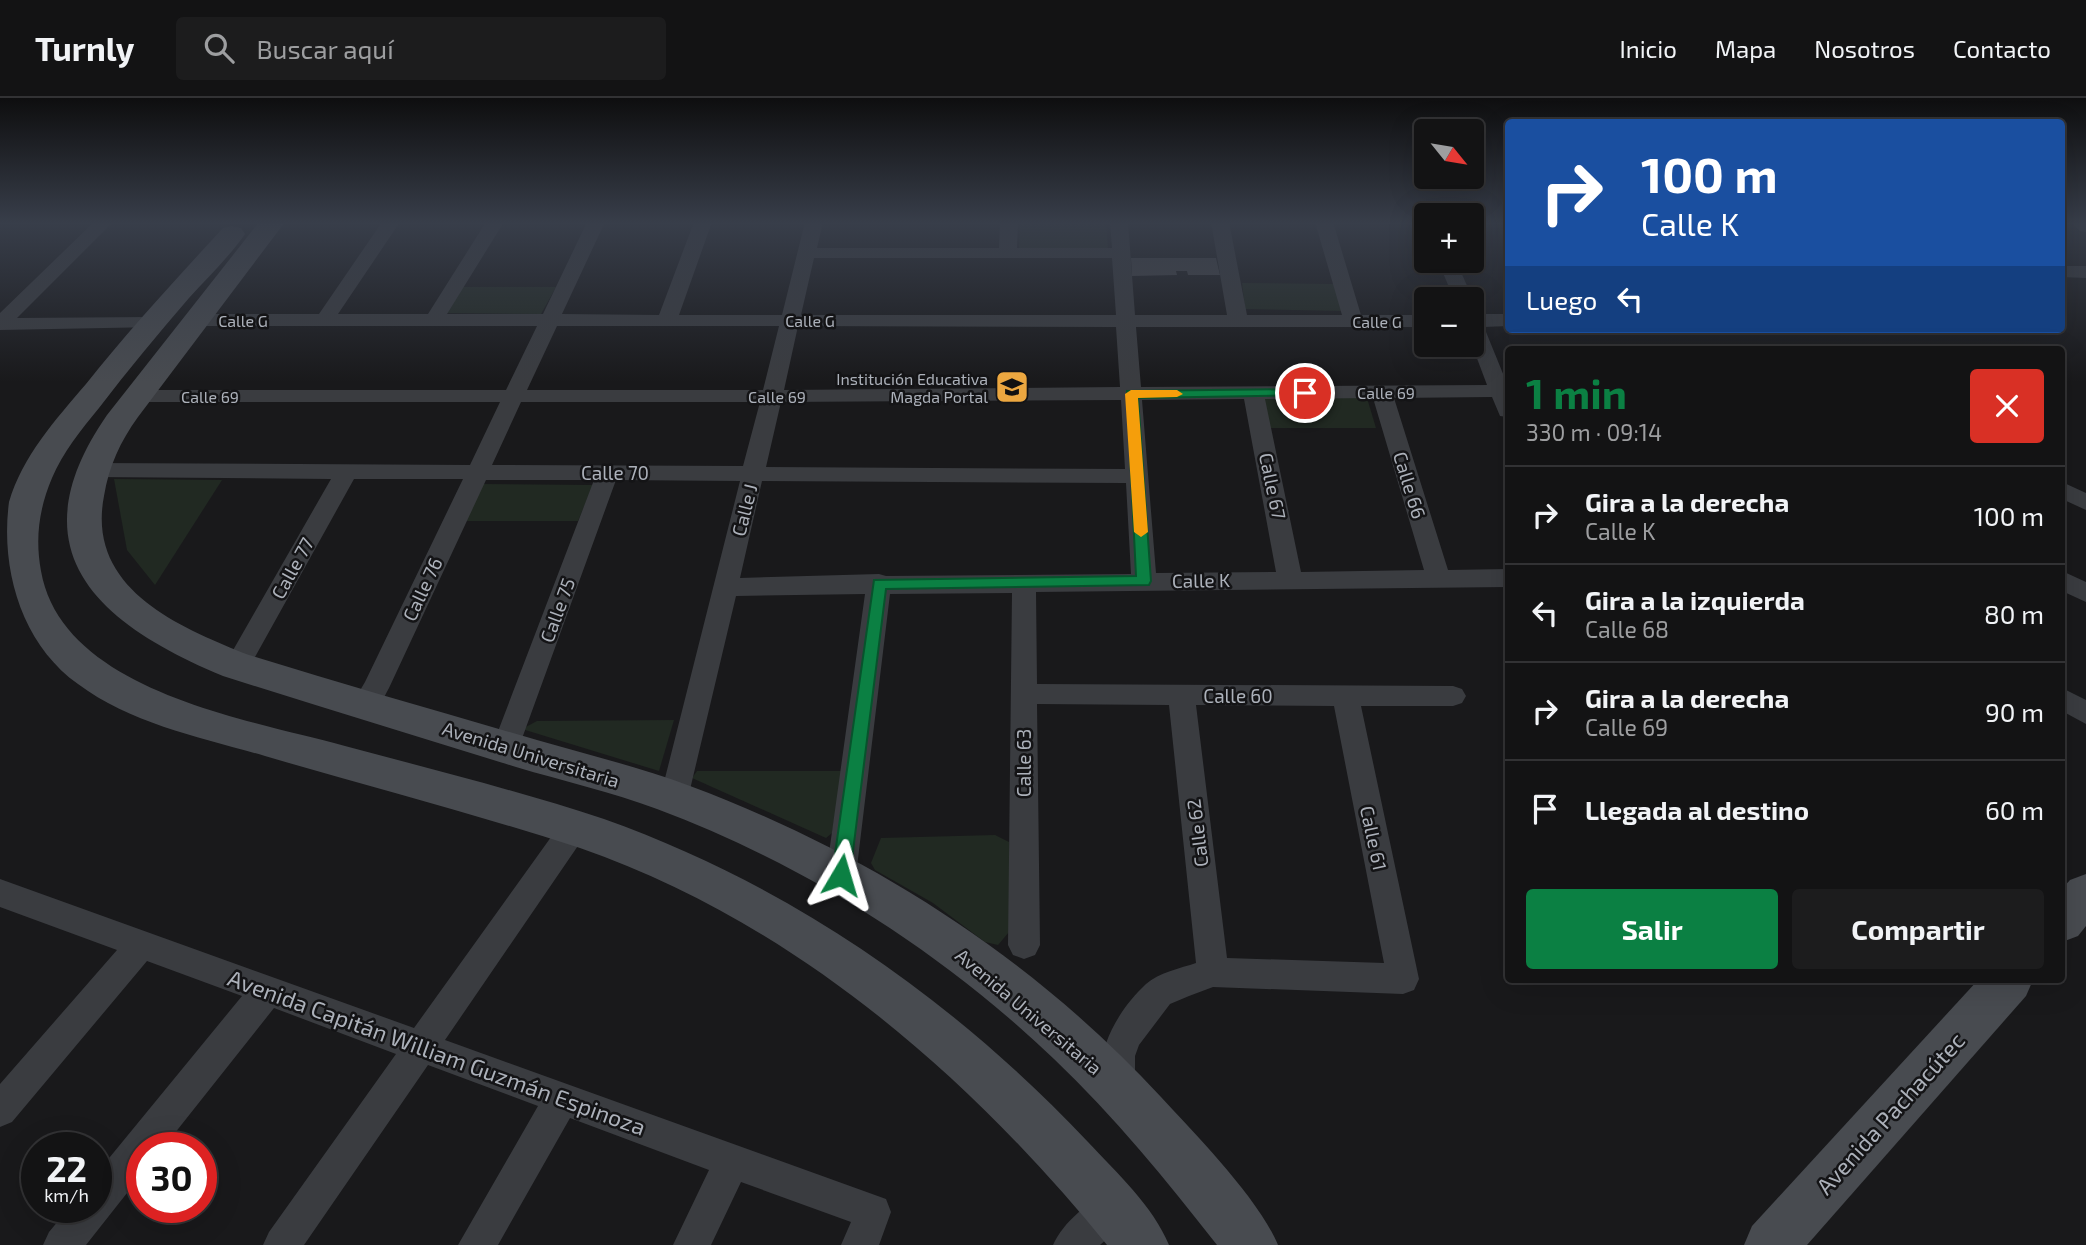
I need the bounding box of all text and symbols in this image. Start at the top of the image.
search box [176,17,666,80]
text: Turnly [35,28,134,68]
icon: search [200,29,238,67]
text: Buscar aquí [256,33,394,64]
text: Inicio [1619,34,1677,63]
text: Mapa [1715,34,1776,63]
text: Nosotros [1814,34,1915,63]
text: Contacto [1953,34,2051,63]
north arrow [1414,119,1484,189]
map controls [1414,119,1484,357]
text: 100 m [1641,144,1778,203]
icon: right [1526,147,1617,238]
button: + [1414,203,1484,273]
text: Calle K [1641,204,1739,242]
icon: left [1611,280,1649,318]
text: Luego [1526,284,1597,315]
button: − [1414,287,1484,357]
street label: Calle G [218,311,268,330]
street label: Calle G [785,311,835,330]
street label: Calle G [1352,312,1402,331]
pin [1275,363,1335,423]
text: 1 min [1526,367,1627,417]
school or university icon: Institución Educativa Magda Portal [993,368,1031,406]
place label: Institución Educativa Magda Portal [836,369,988,406]
button: close [1970,369,2044,443]
icon: arrive [1286,374,1324,412]
street label: Calle 69 [1357,383,1415,402]
street label: Calle 69 [181,387,239,406]
street label: Calle 69 [748,387,806,406]
text: 330 m · 09:14 [1526,418,1662,446]
street label: Calle 66 [1389,449,1431,521]
street label: Calle 67 [1255,451,1291,522]
street label: Calle 70 [581,461,649,484]
street label: Calle J [726,481,762,539]
text: Gira a la derecha [1585,486,1789,517]
icon: right [1526,496,1564,534]
text: 100 m [1974,500,2044,531]
text: Calle K [1585,517,1655,545]
street label: Calle 77 [266,533,318,603]
street label: Calle 76 [397,554,447,624]
street label: Calle K [1172,568,1230,592]
street label: Calle 75 [535,575,579,645]
text: Gira a la izquierda [1585,584,1805,615]
icon: left [1526,594,1564,632]
text: 80 m [1984,598,2044,629]
text: Calle 68 [1585,615,1669,643]
text: Gira a la derecha [1585,682,1789,713]
street label: Calle 60 [1203,684,1273,707]
icon: right [1526,692,1564,730]
text: 90 m [1985,696,2044,727]
text: Calle 69 [1585,713,1668,741]
street label: Avenida Universitaria [440,716,622,792]
street label: Calle 63 [1012,729,1035,797]
icon: arrive [1526,790,1564,828]
text: Llegada al destino [1585,794,1809,825]
text: 60 m [1985,794,2044,825]
street label: Calle 62 [1181,798,1213,868]
street label: Calle 61 [1356,804,1392,872]
position arrow [804,838,878,912]
button: Salir [1526,889,1778,969]
button: Compartir [1792,889,2044,969]
street label: Avenida Universitaria [951,943,1107,1079]
street label: Avenida Capitán William Guzmán Espinoza [224,963,650,1141]
street label: Avenida Pachacútec [1810,1026,1970,1200]
speed limit sign: 30 [126,1132,217,1223]
text: 22 [46,1147,87,1189]
text: km/h [44,1184,89,1206]

